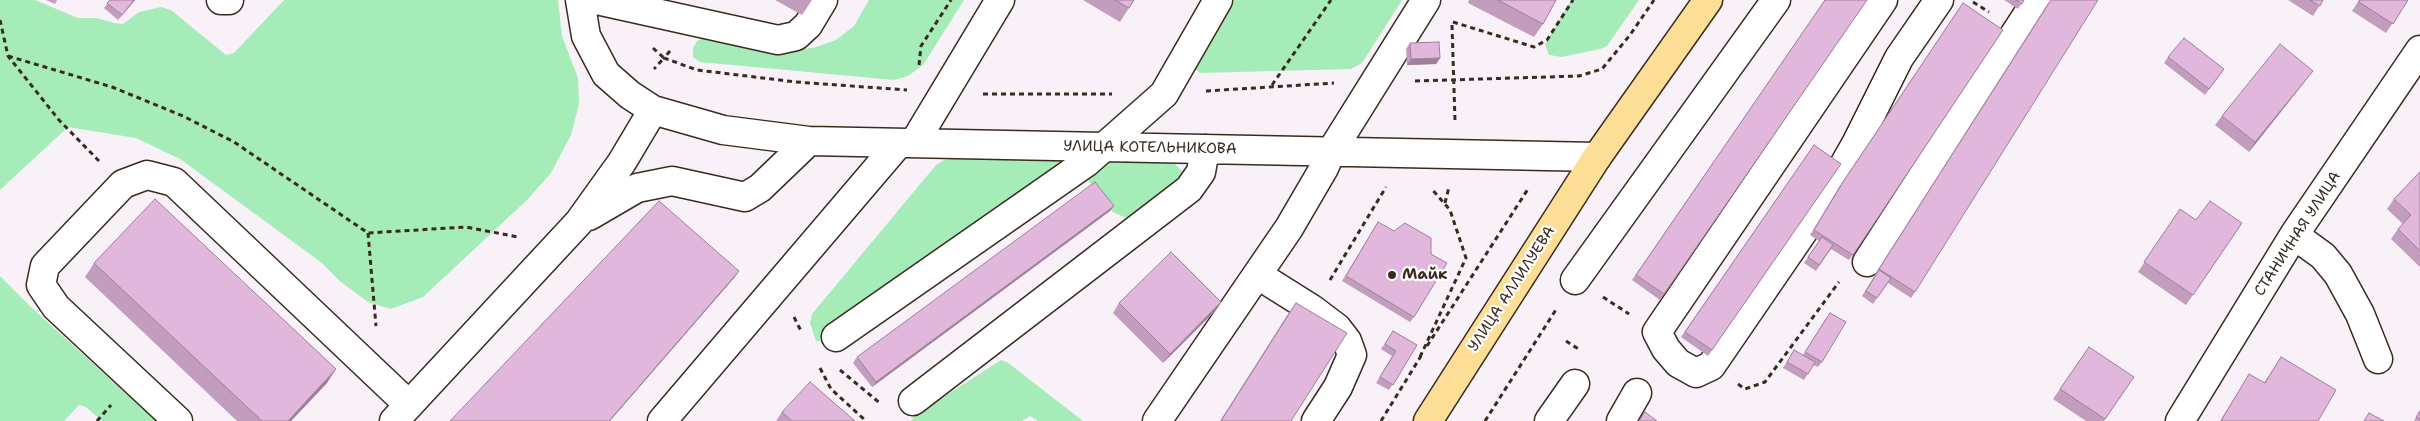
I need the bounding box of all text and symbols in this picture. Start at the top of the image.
street label: УЛИЦА КОТЕЛЬНИКОВА [1063,137,1237,159]
street label: СТАНИЧНАЯ УЛИЦА [2251,168,2345,300]
street label: УЛИЦА АЛЛИЛУЕВА [1465,223,1559,355]
place label: Майк [1402,266,1447,284]
marker: Майк [1386,269,1398,281]

